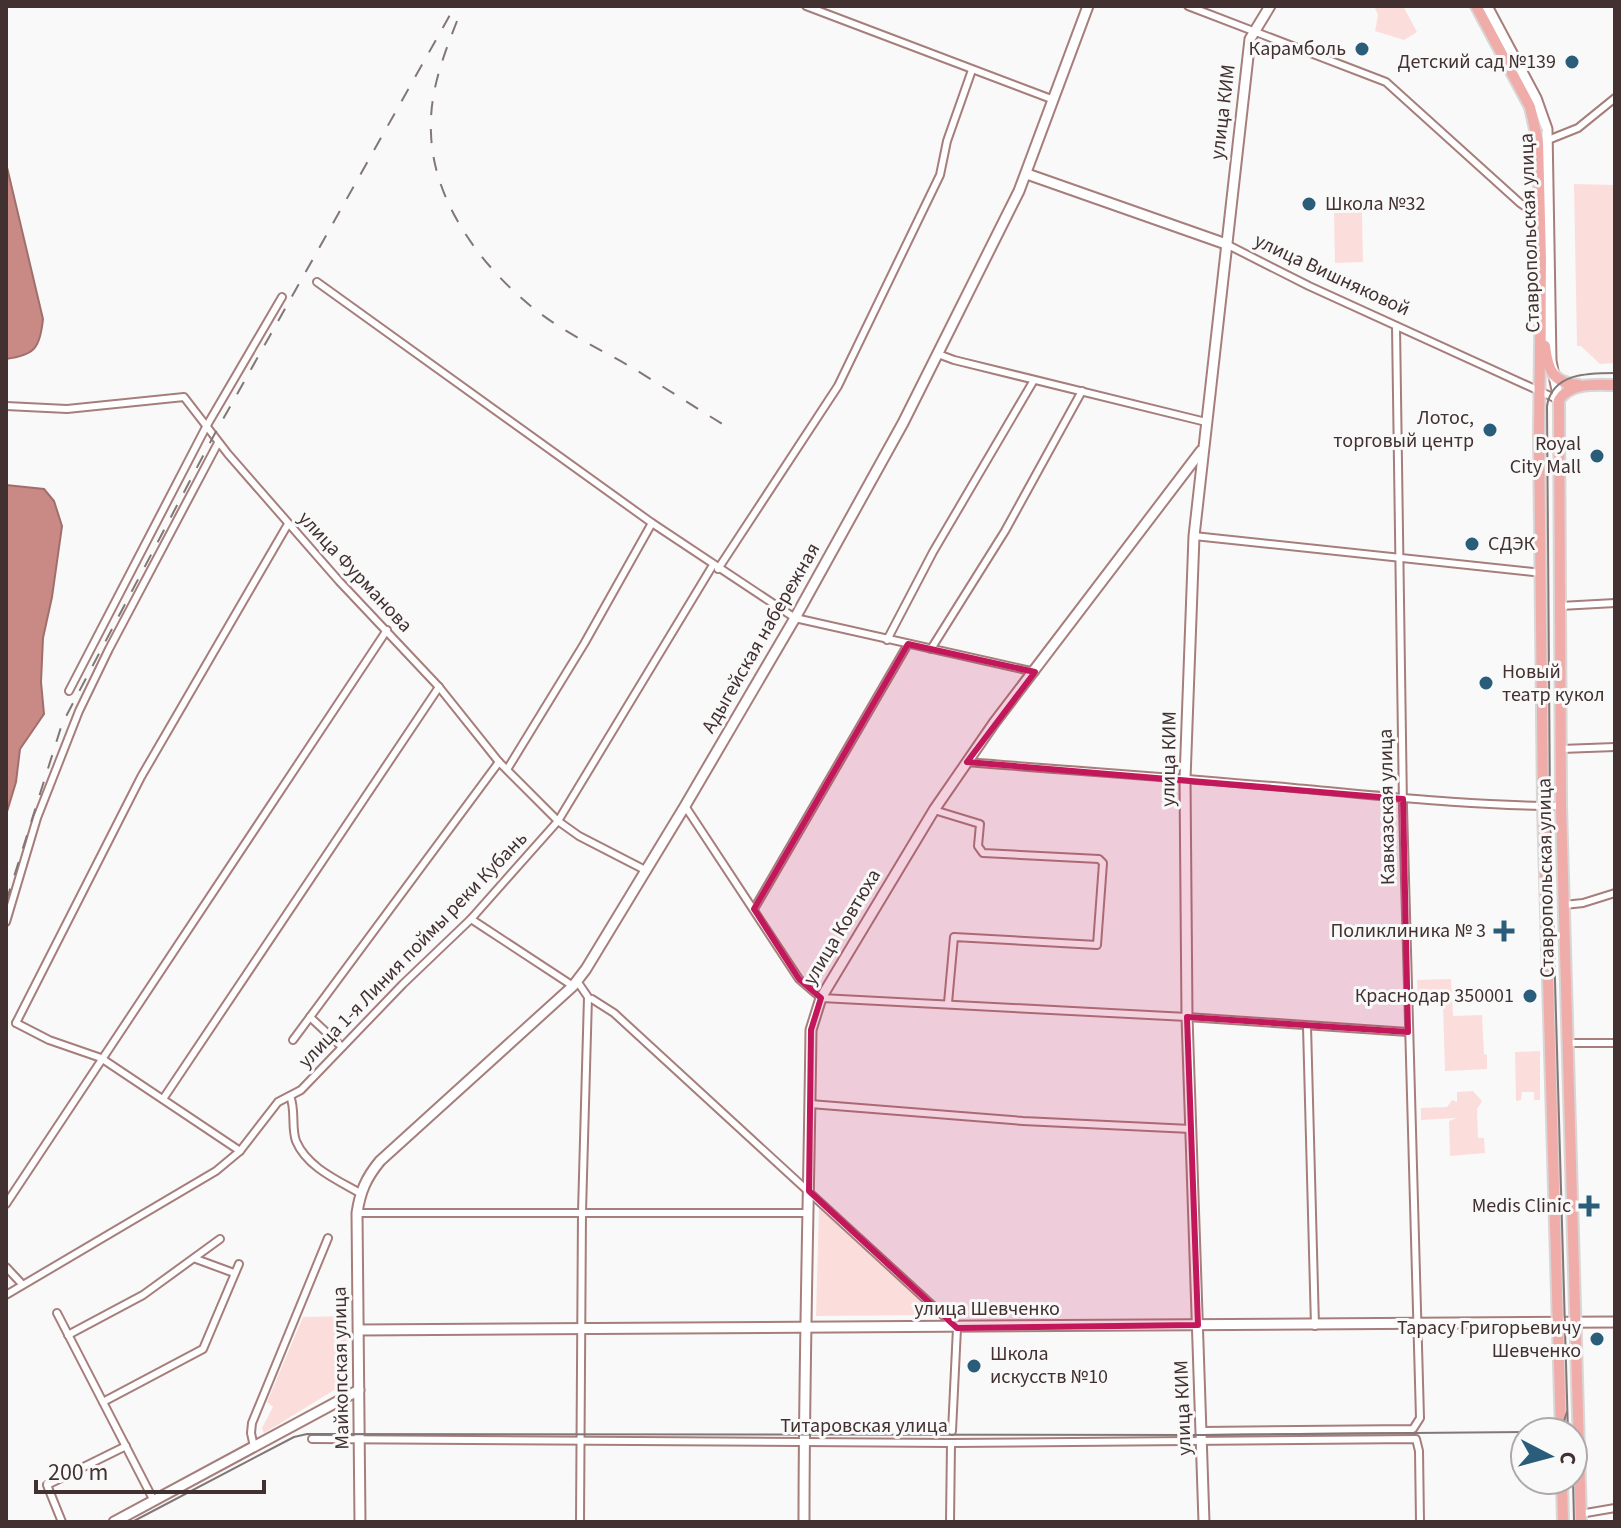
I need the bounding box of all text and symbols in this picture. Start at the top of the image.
place label: Карамболь [1249,35,1346,63]
marker: Карамболь [1353,40,1371,58]
place label: Детский сад №139 [1397,48,1556,76]
marker: Детский сад №139 [1563,53,1581,71]
street label: улица КИМ [1203,63,1243,161]
street label: Ставропольская улица [1513,133,1547,333]
place label: Школа №32 [1325,190,1425,218]
marker: Школа №32 [1300,195,1318,213]
street label: улица Вишняковой [1250,227,1414,323]
place label: Лотос, торговый центр [1333,404,1474,455]
marker: Лотос, торговый центр [1481,421,1499,439]
place label: Royal City Mall [1510,430,1581,481]
marker: Royal City Mall [1588,447,1606,465]
street label: улица Фурманова [291,505,419,639]
place label: СДЭК [1488,530,1536,558]
marker: СДЭК [1463,535,1481,553]
street label: Адыгейская набережная [695,538,827,738]
place label: Новый театр кукол [1502,658,1605,709]
marker: Новый театр кукол [1477,674,1495,692]
street label: улица КИМ [1154,711,1184,807]
street label: Кавказская улица [1372,729,1402,885]
street label: Ставропольская улица [1530,778,1562,978]
street label: улица 1-я Линия поймы реки Кубань [292,825,534,1075]
street label: улица Ковтюха [796,864,888,990]
place label: Поликлиника № 3 [1330,917,1486,945]
marker: Поликлиника № 3 [1493,920,1515,942]
place label: Краснодар 350001 [1355,982,1514,1010]
marker: Краснодар 350001 [1521,987,1539,1005]
place label: Medis Clinic [1472,1192,1571,1220]
marker: Medis Clinic [1578,1195,1600,1217]
street label: Майкопская улица [326,1286,356,1450]
street label: улица Шевченко [914,1295,1060,1323]
place label: Тарасу Григорьевичу Шевченко [1397,1314,1582,1365]
marker: Тарасу Григорьевичу Шевченко [1588,1330,1606,1348]
place label: Школа искусств №10 [990,1340,1108,1391]
marker: Школа искусств №10 [965,1357,983,1375]
street label: улица КИМ [1167,1360,1199,1456]
street label: Титаровская улица [780,1412,948,1440]
north arrow [1509,1416,1589,1496]
scale bar [36,1444,264,1494]
text: С [1551,1450,1584,1466]
text: 200 m [48,1455,108,1490]

